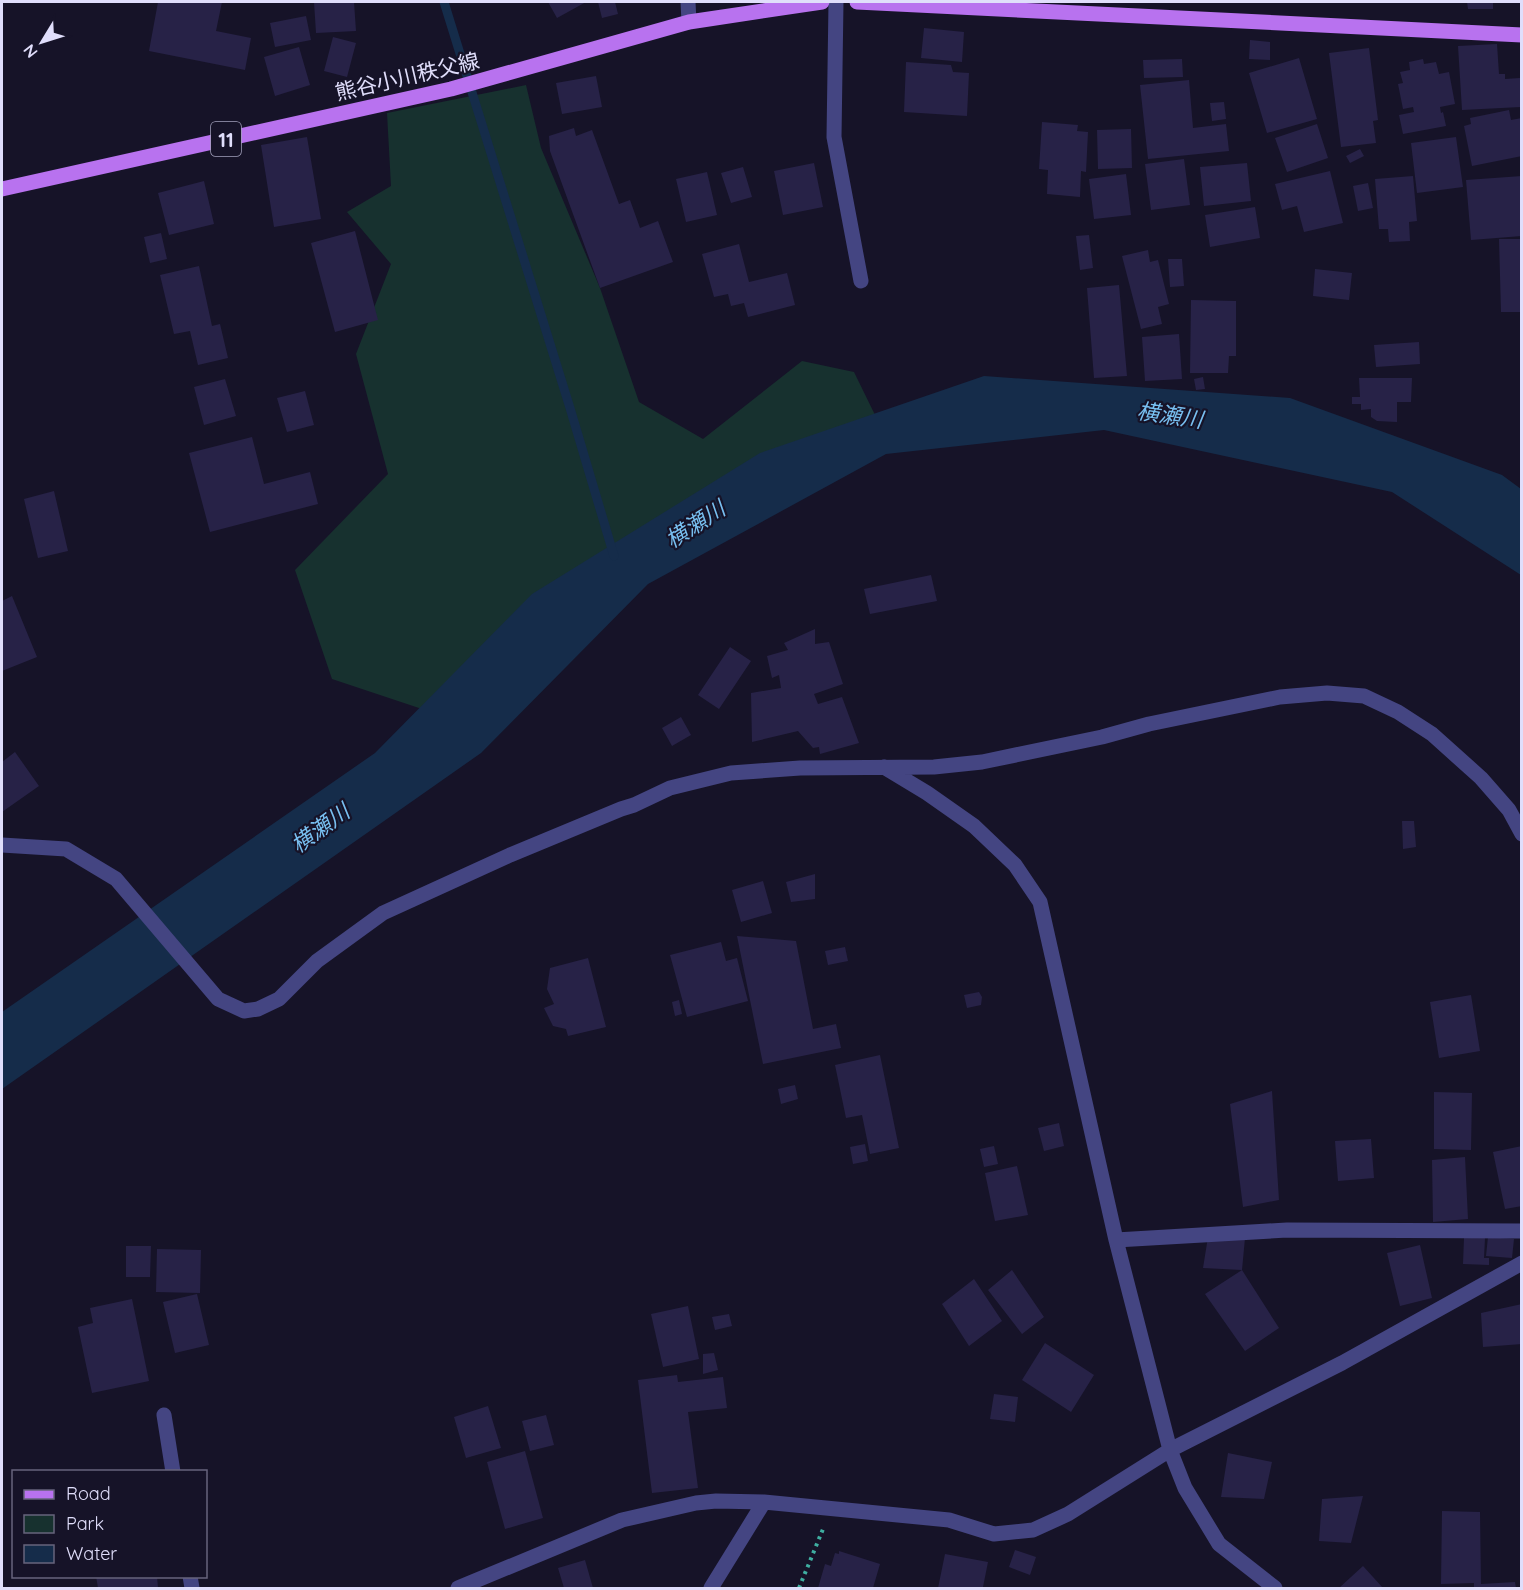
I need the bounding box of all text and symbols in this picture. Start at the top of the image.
north arrow [12,12,72,72]
text: N [19,40,42,62]
street label: 熊谷小川秩父線 [332,47,482,105]
road number: 11 [211,122,241,156]
water label: 横瀬川 [1135,397,1207,434]
water label: 横瀬川 [660,493,732,554]
water label: 横瀬川 [285,796,357,859]
legend [12,1470,207,1578]
text: Road [66,1482,111,1505]
text: Park [66,1512,104,1535]
text: Water [66,1542,117,1565]

